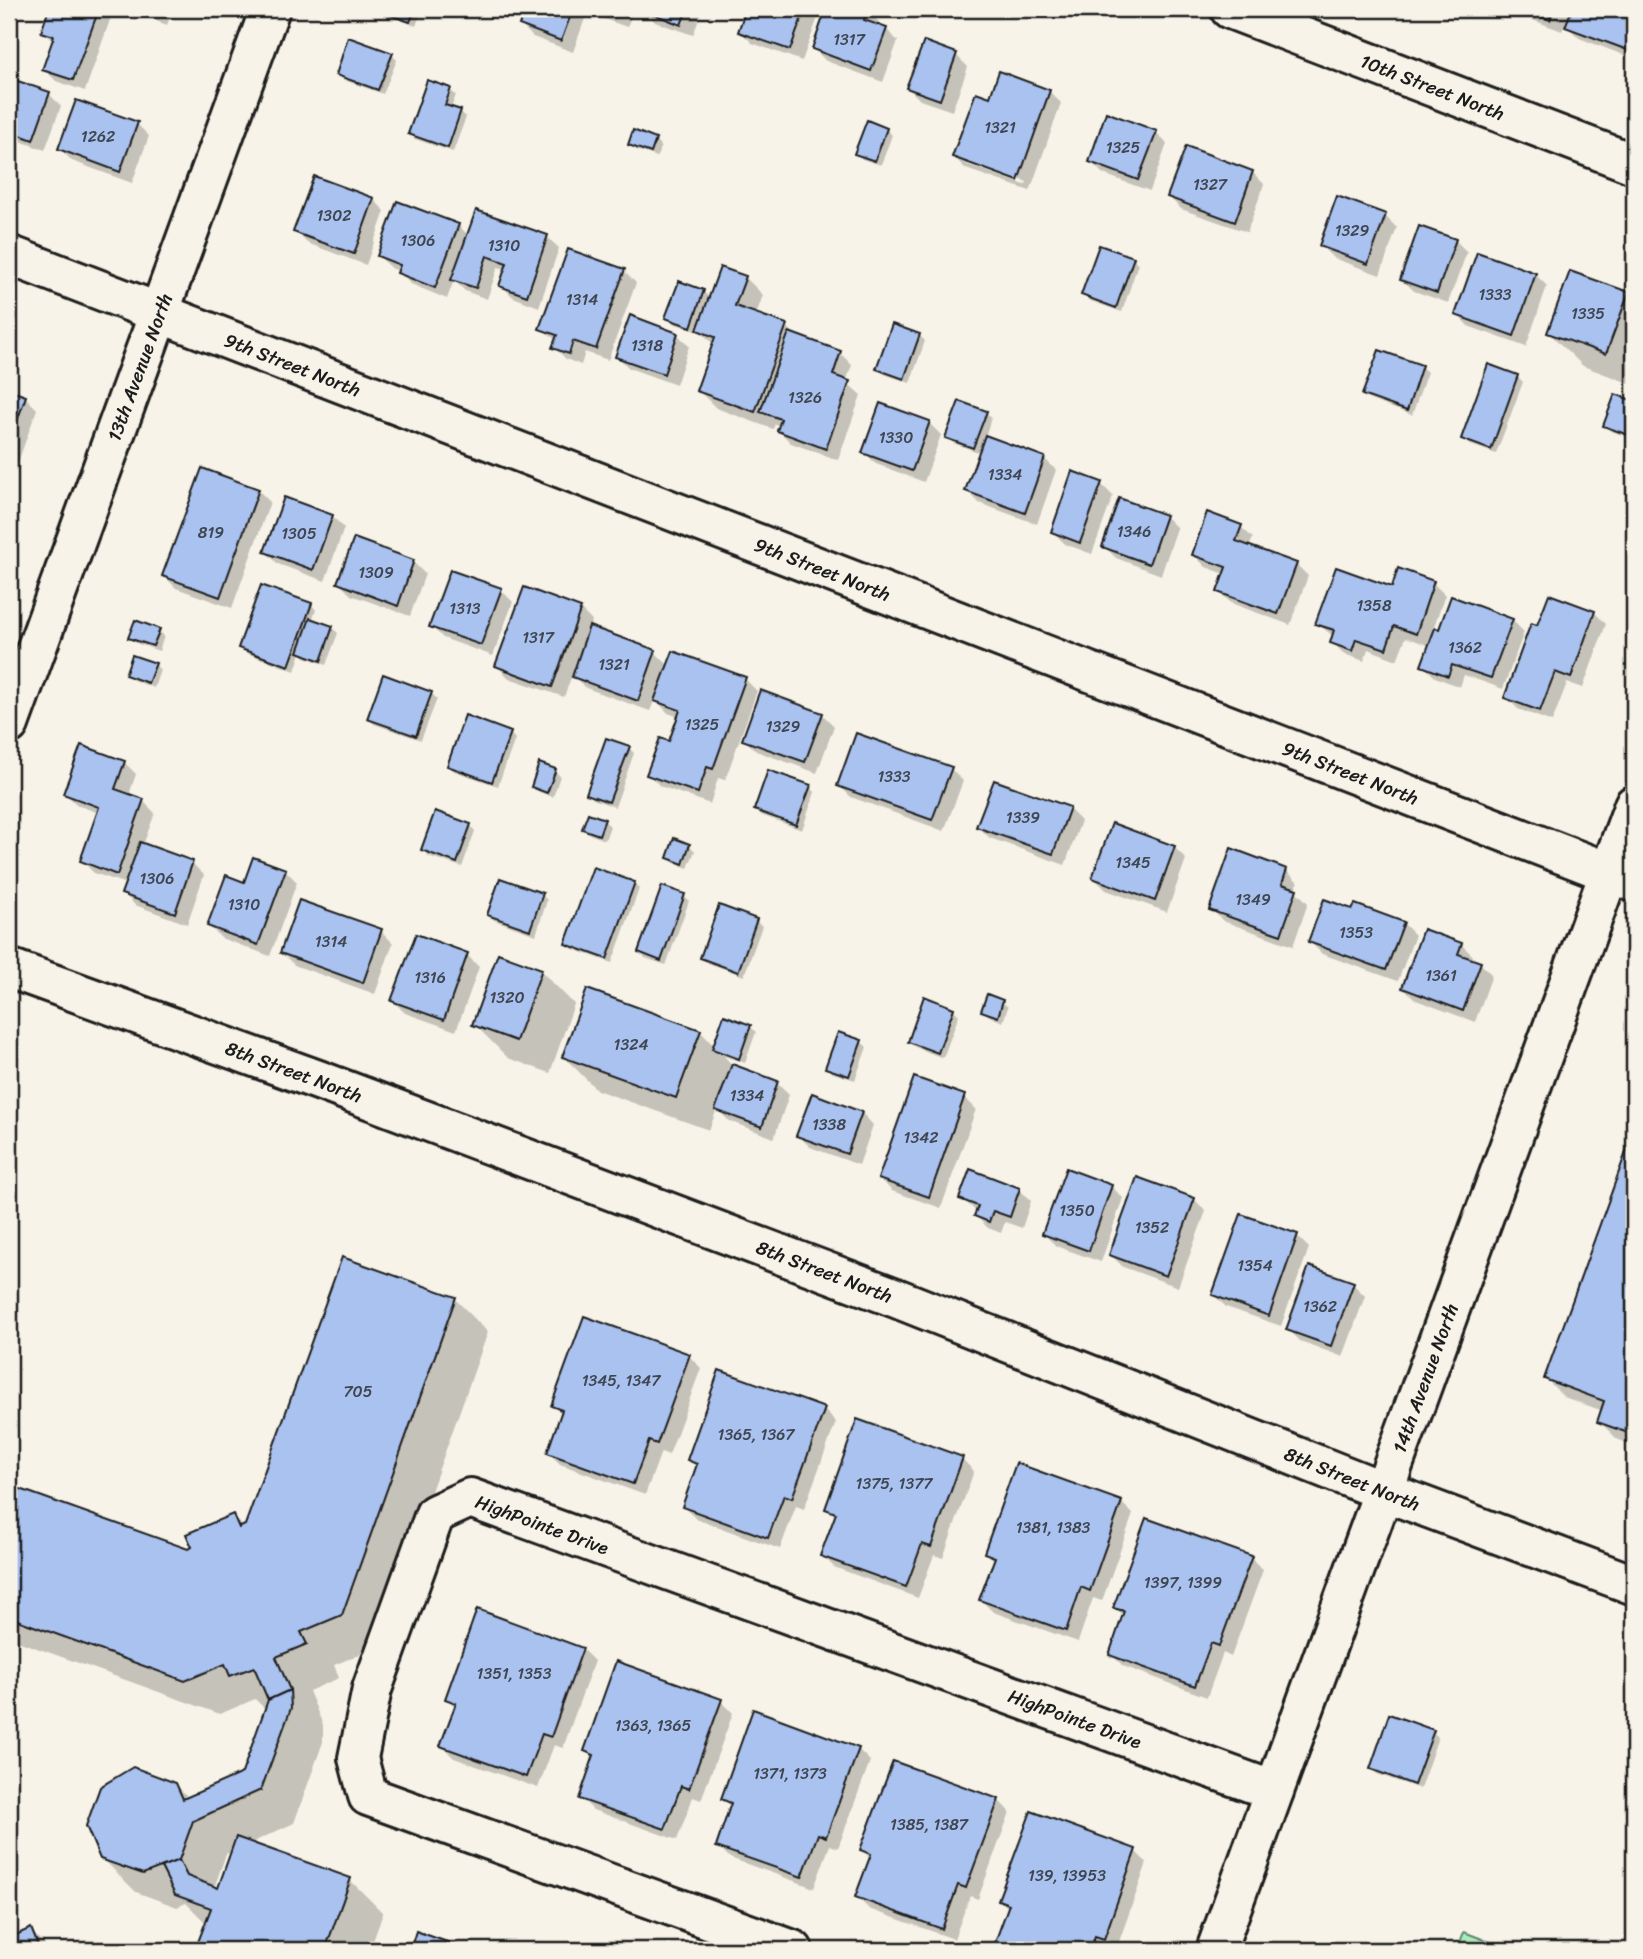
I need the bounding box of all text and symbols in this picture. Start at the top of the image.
house number: 1317 [833,25,866,54]
street label: 10th Street North [1355,45,1509,130]
house number: 1321 [984,113,1016,142]
house number: 1262 [81,122,115,151]
house number: 1325 [1106,133,1141,162]
house number: 1327 [1193,170,1228,199]
house number: 1302 [317,201,352,230]
house number: 1329 [1335,216,1370,245]
house number: 1306 [401,226,435,255]
house number: 1310 [488,231,520,260]
house number: 1333 [1478,280,1512,309]
house number: 1314 [566,285,598,314]
street label: 13th Avenue North [98,288,182,446]
house number: 1335 [1571,299,1605,328]
street label: 9th Street North [219,324,365,406]
house number: 1318 [631,331,663,360]
house number: 1326 [788,383,822,412]
house number: 1330 [879,423,913,452]
house number: 1334 [988,460,1022,489]
house number: 1346 [1117,517,1151,546]
house number: 819 [198,518,224,547]
house number: 1305 [281,519,317,548]
street label: 9th Street North [749,528,895,611]
house number: 1309 [358,558,394,587]
house number: 1358 [1356,591,1392,620]
house number: 1313 [449,594,481,623]
house number: 1317 [522,623,555,652]
house number: 1362 [1448,633,1482,662]
house number: 1321 [598,650,630,679]
house number: 1325 [685,710,720,739]
house number: 1329 [766,712,801,741]
street label: 9th Street North [1277,732,1423,814]
house number: 1333 [877,762,911,791]
house number: 1339 [1006,803,1040,832]
house number: 1345 [1115,848,1151,877]
house number: 1306 [140,864,174,893]
house number: 1349 [1235,885,1271,914]
house number: 1310 [228,890,260,919]
house number: 1353 [1339,918,1373,947]
house number: 1314 [315,927,347,956]
house number: 1361 [1425,961,1457,990]
house number: 1316 [414,963,446,992]
house number: 1320 [490,983,525,1012]
house number: 1324 [614,1030,648,1059]
street label: 8th Street North [221,1032,367,1112]
house number: 1334 [730,1081,764,1110]
house number: 1338 [812,1110,846,1139]
house number: 1342 [904,1123,938,1152]
house number: 1350 [1059,1196,1095,1225]
house number: 1352 [1135,1213,1169,1242]
street label: 8th Street North [751,1231,897,1312]
house number: 1354 [1237,1251,1273,1280]
house number: 1362 [1303,1292,1337,1321]
street label: 14th Avenue North [1383,1299,1468,1458]
house number: 1345, 1347 [582,1366,661,1395]
house number: 705 [343,1377,373,1406]
house number: 1365, 1367 [718,1420,795,1449]
street label: 8th Street North [1279,1437,1425,1520]
house number: 1375, 1377 [856,1469,933,1498]
street label: HighPointe Drive [470,1485,613,1564]
house number: 1381, 1383 [1016,1513,1091,1542]
house number: 1397, 1399 [1144,1568,1222,1597]
house number: 1351, 1353 [477,1659,552,1688]
street label: HighPointe Drive [1003,1679,1146,1758]
house number: 1363, 1365 [615,1711,691,1740]
house number: 1371, 1373 [753,1759,827,1788]
house number: 1385, 1387 [890,1810,969,1839]
house number: 139, 13953 [1028,1861,1106,1890]

